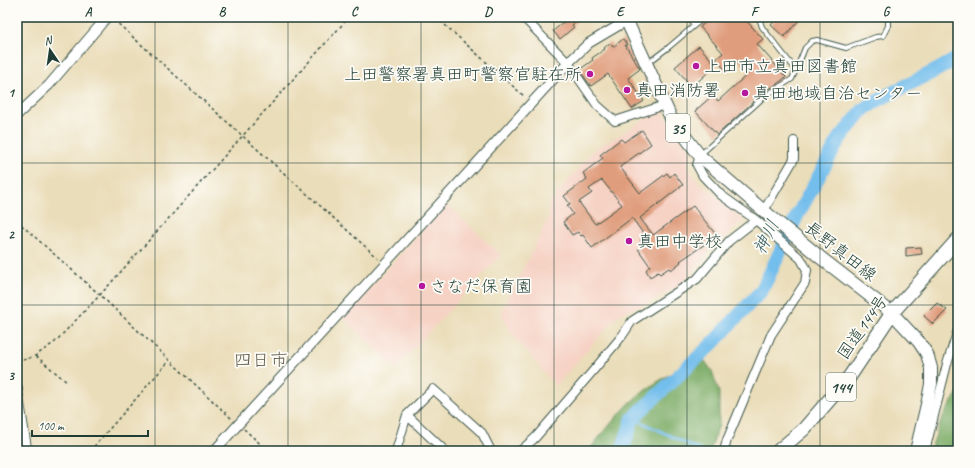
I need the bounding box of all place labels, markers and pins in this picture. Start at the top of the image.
place label: 上田市立真田図書館 [704,56,857,77]
marker: 上田市立真田図書館 [691,61,701,71]
place label: 上田警察署真田町警察官駐在所 [344,64,582,85]
marker: 上田警察署真田町警察官駐在所 [585,69,595,79]
place label: 真田消防署 [635,80,720,101]
place label: 真田地域自治センター [753,83,922,104]
marker: 真田消防署 [622,85,632,95]
marker: 真田地域自治センター [740,88,750,98]
place label: 真田中学校 [637,231,722,252]
marker: 真田中学校 [624,236,634,246]
place label: さなだ保育園 [430,276,532,297]
marker: さなだ保育園 [417,281,427,291]

